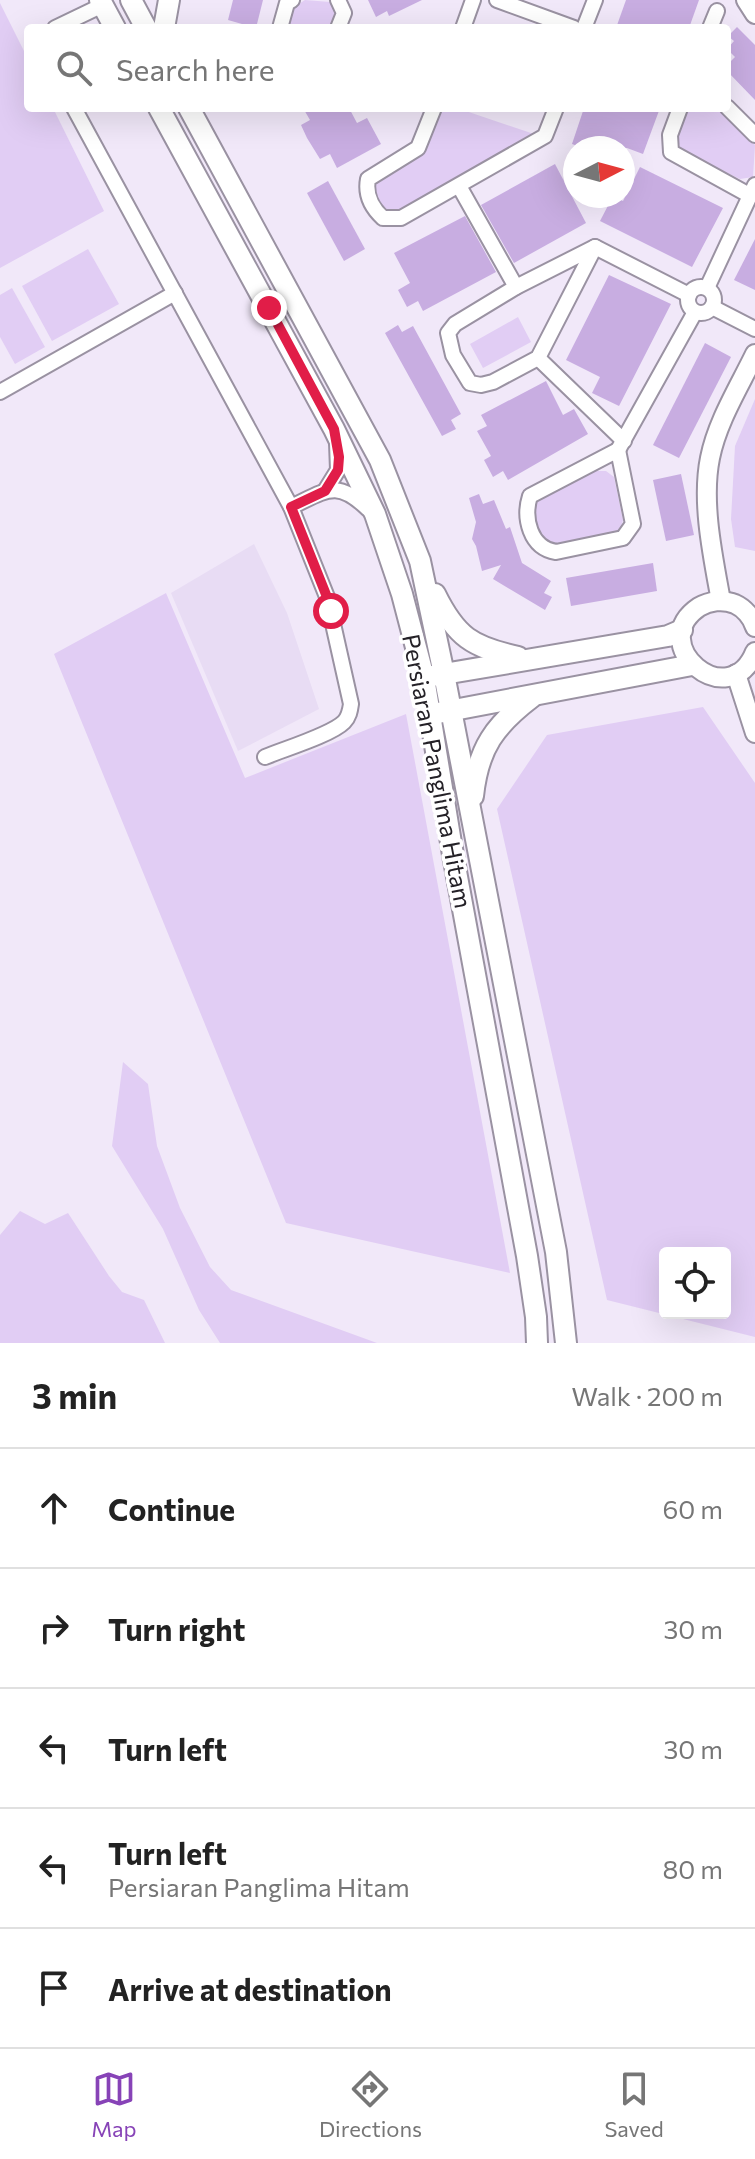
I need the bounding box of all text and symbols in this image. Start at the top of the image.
search box [24,24,731,112]
icon: search [52,46,96,90]
text: Search here [116,50,275,87]
north arrow [563,136,635,208]
route end [251,290,287,326]
route start [313,593,349,629]
street label: Persiaran Panglima Hitam [397,631,479,911]
map controls [659,1247,731,1319]
button: locate [659,1247,731,1319]
text: 3 min [32,1374,117,1416]
text: Walk · 200 m [572,1380,723,1411]
icon: ahead [32,1486,76,1530]
text: Continue [108,1490,235,1527]
text: 60 m [663,1493,723,1524]
icon: right [32,1606,76,1650]
text: Turn right [108,1610,245,1647]
text: 30 m [664,1613,723,1644]
icon: left [32,1726,76,1770]
text: Turn left [108,1730,227,1767]
text: 30 m [664,1733,723,1764]
text: Turn left [108,1834,227,1871]
icon: left [32,1846,76,1890]
text: 80 m [663,1853,723,1884]
text: Persiaran Panglima Hitam [108,1871,410,1902]
icon: arrive [32,1966,76,2010]
text: Arrive at destination [108,1970,392,2007]
tab: Map [91,2067,137,2142]
tab: Directions [319,2067,422,2142]
tab: Saved [604,2067,664,2142]

